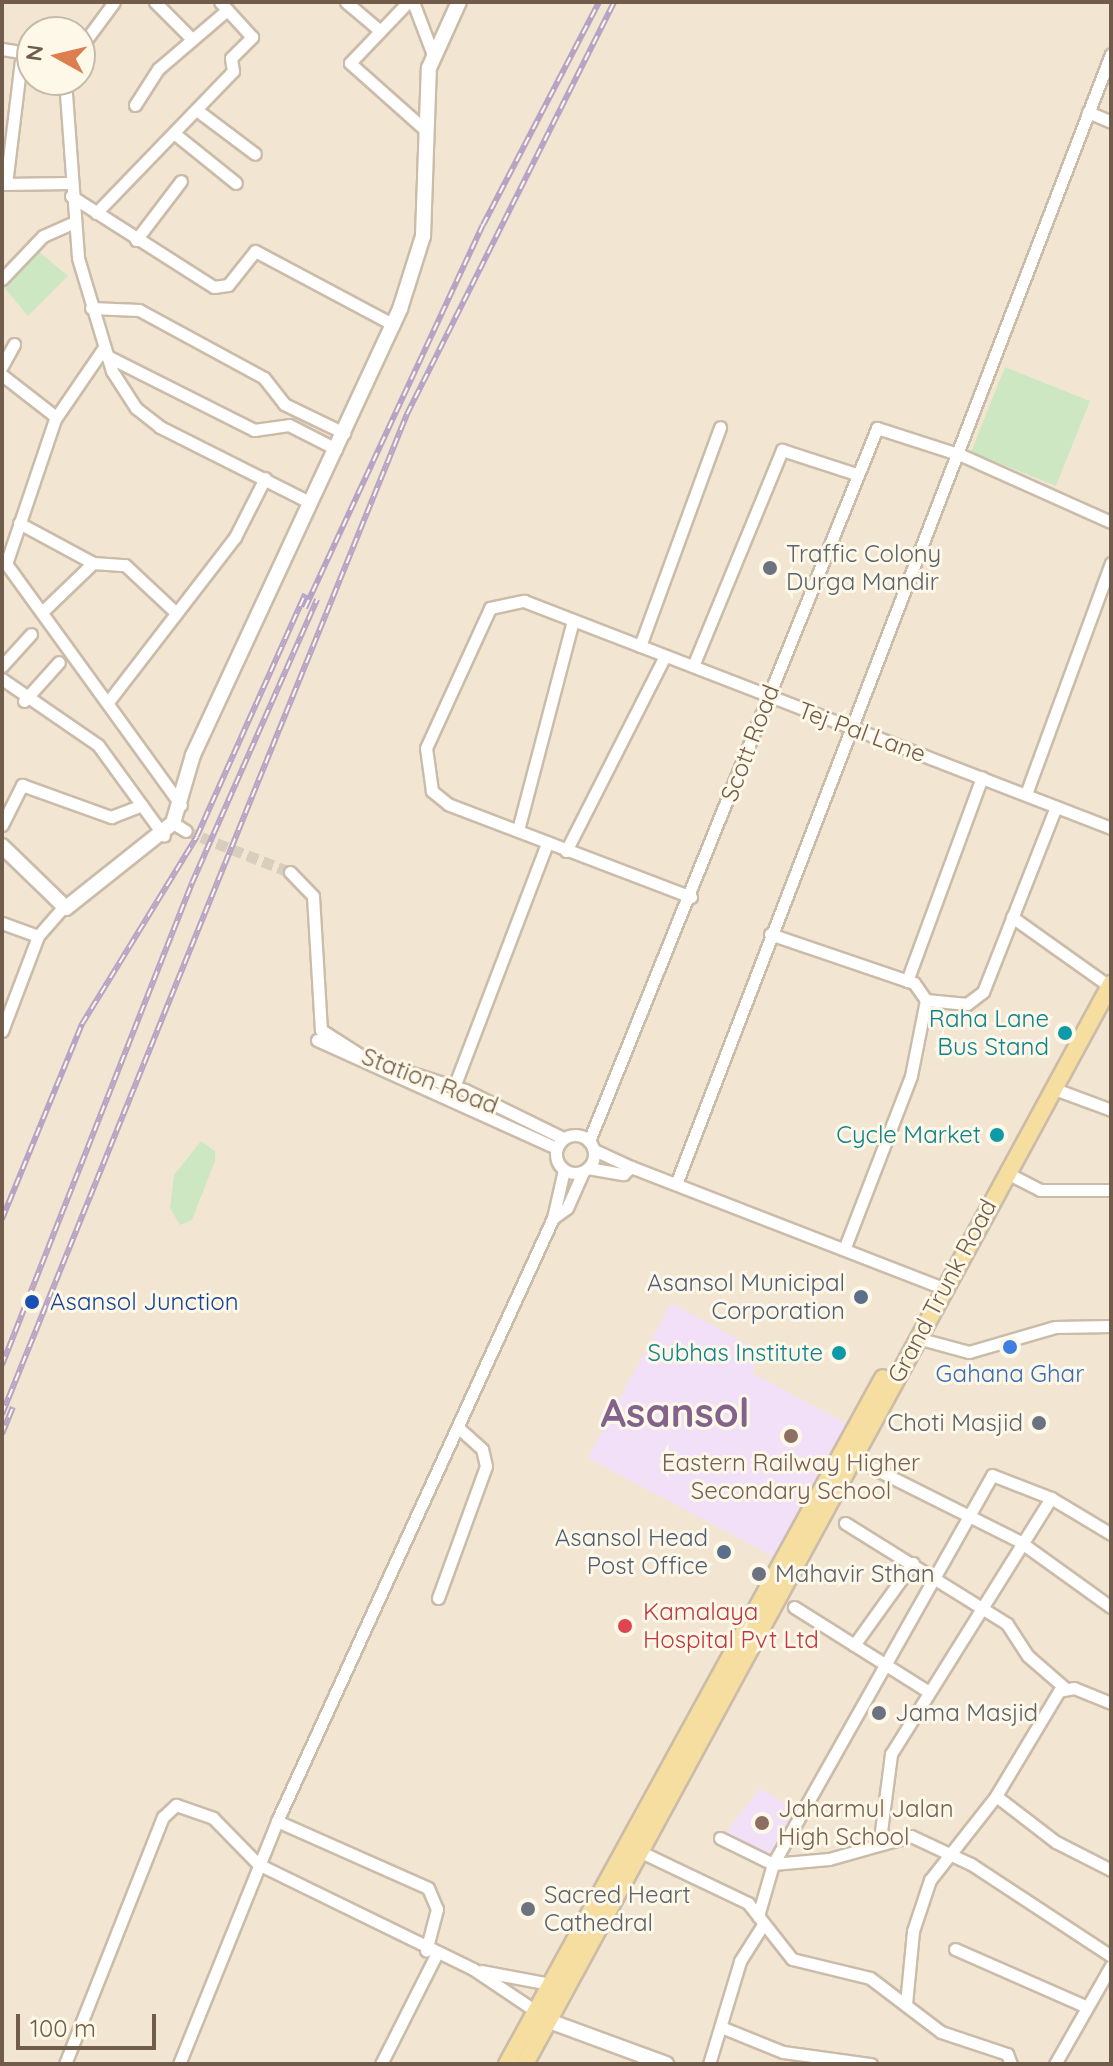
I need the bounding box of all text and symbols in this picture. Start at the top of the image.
north arrow [16,16,96,96]
text: N [19,43,49,63]
place label: Traffic Colony Durga Mandir [786,540,941,596]
marker: Traffic Colony Durga Mandir [761,559,779,577]
street label: Scott Road [715,681,785,805]
street label: Tej Pal Lane [794,696,930,768]
place label: Raha Lane Bus Stand [929,1005,1049,1061]
marker: Raha Lane Bus Stand [1056,1024,1074,1042]
street label: Station Road [358,1042,502,1120]
place label: Cycle Market [836,1121,981,1149]
marker: Cycle Market [988,1126,1006,1144]
street label: Grand Trunk Road [881,1194,1003,1388]
place label: Asansol Municipal Corporation [647,1269,845,1325]
place label: Asansol Junction [50,1288,239,1316]
marker: Asansol Municipal Corporation [852,1288,870,1306]
marker: Asansol Junction [21,1291,43,1313]
marker: Gahana Ghar [1001,1338,1019,1356]
place label: Subhas Institute [648,1339,823,1367]
marker: Subhas Institute [830,1344,848,1362]
place label: Gahana Ghar [936,1360,1084,1388]
district label: Asansol [600,1388,750,1436]
place label: Choti Masjid [888,1409,1023,1437]
marker: Choti Masjid [1030,1414,1048,1432]
marker: Eastern Railway Higher Secondary School [782,1427,800,1445]
place label: Eastern Railway Higher Secondary School [662,1449,920,1505]
place label: Asansol Head Post Office [555,1524,708,1580]
marker: Asansol Head Post Office [715,1543,733,1561]
place label: Mahavir Sthan [775,1560,935,1588]
marker: Mahavir Sthan [750,1565,768,1583]
place label: Kamalaya Hospital Pvt Ltd [643,1598,819,1654]
marker: Kamalaya Hospital Pvt Ltd [614,1615,636,1637]
place label: Jama Masjid [895,1699,1038,1727]
marker: Jama Masjid [870,1704,888,1722]
place label: Jaharmul Jalan High School [778,1795,954,1851]
marker: Jaharmul Jalan High School [753,1814,771,1832]
place label: Sacred Heart Cathedral [544,1881,691,1937]
marker: Sacred Heart Cathedral [519,1900,537,1918]
scale bar [20,1998,160,2048]
text: 100 m [30,2013,96,2043]

